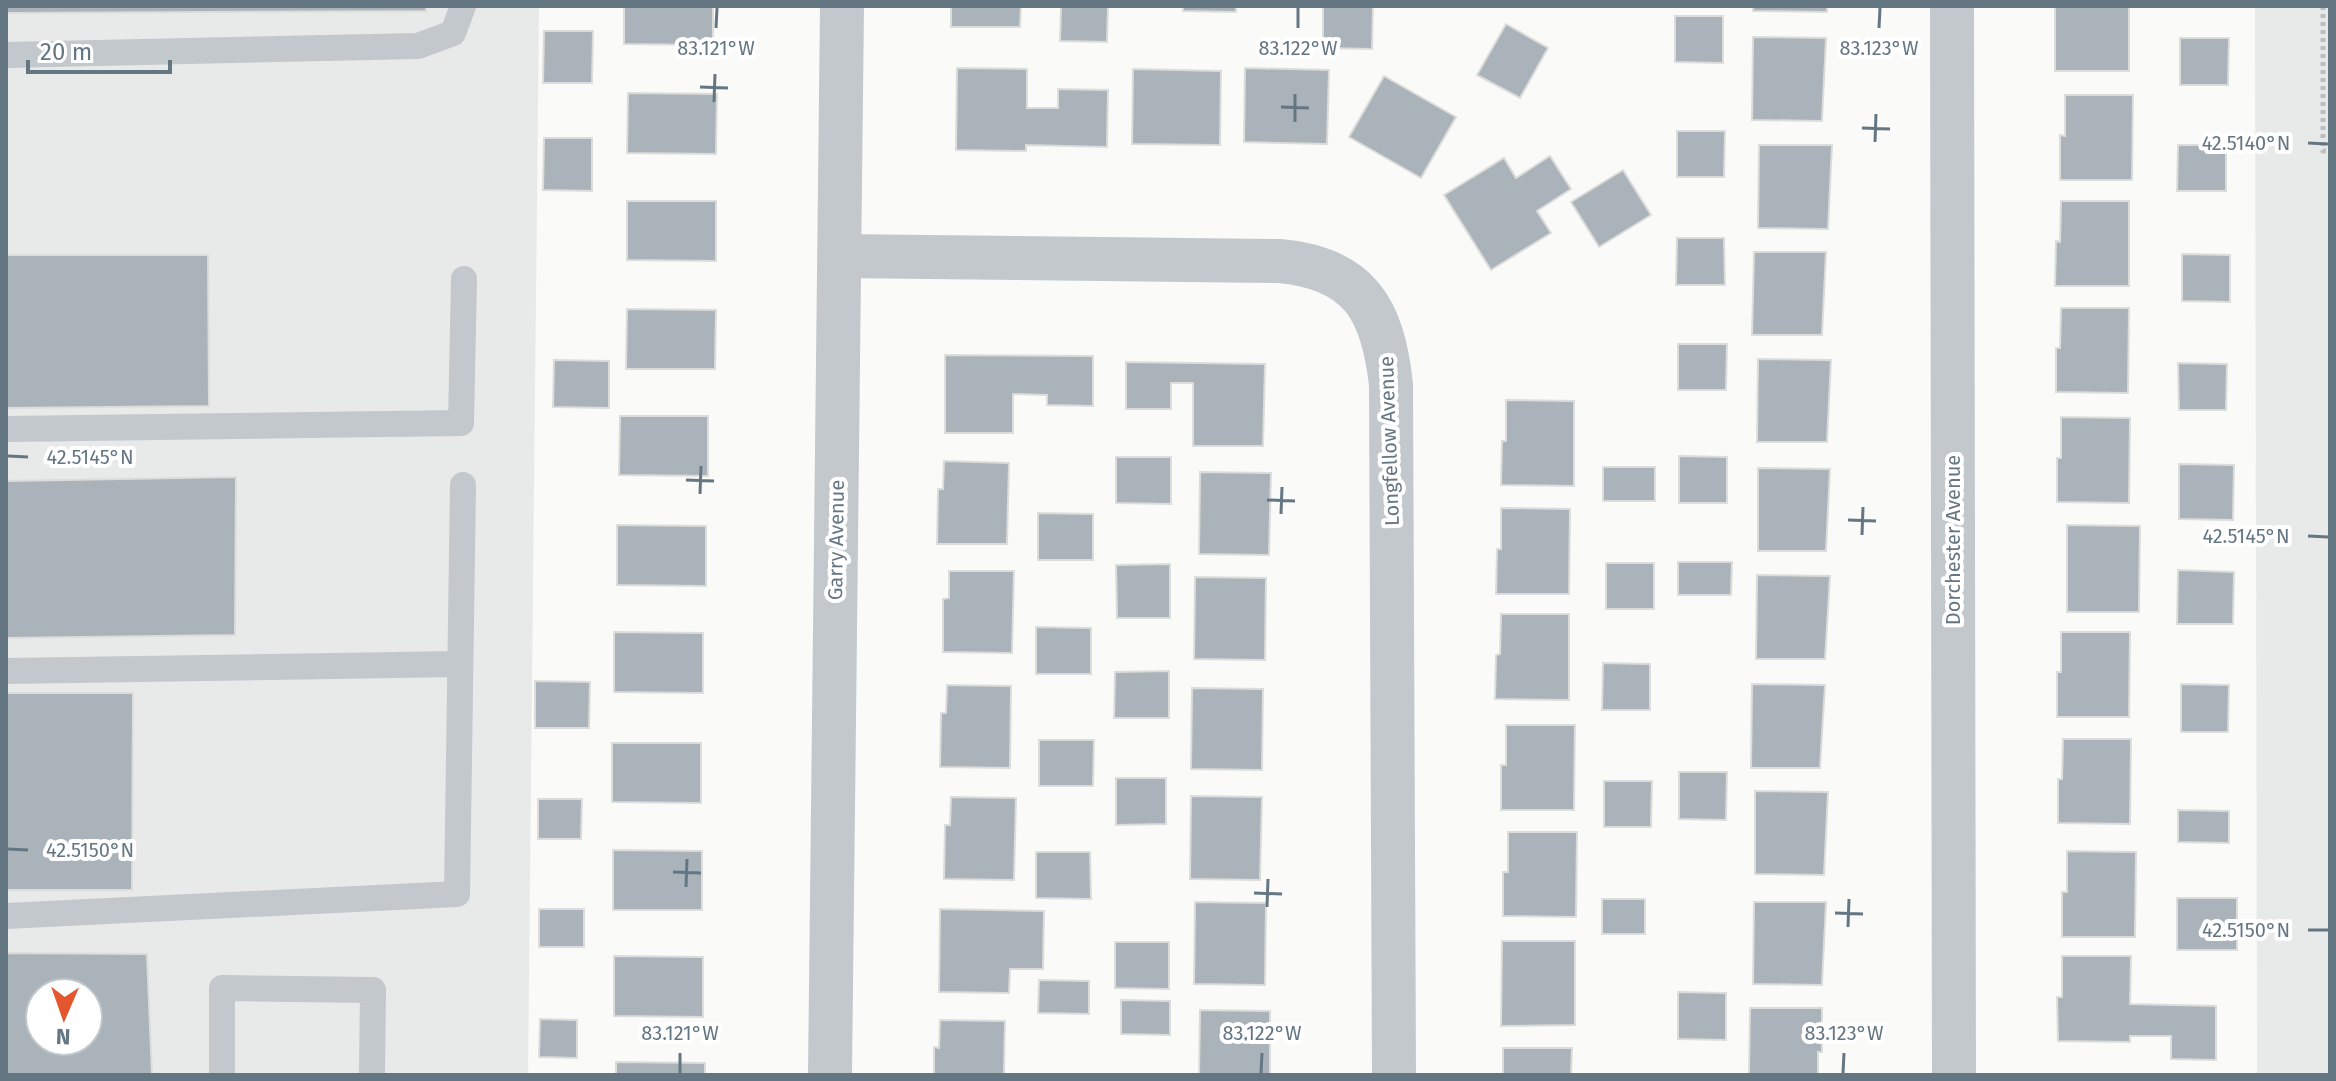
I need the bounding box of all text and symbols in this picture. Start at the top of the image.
scale bar [28,24,170,74]
text: 83.121°W [677,36,755,60]
text: 83.122°W [1258,36,1338,60]
text: 83.123°W [1839,36,1919,60]
text: 20 m [40,38,92,66]
text: 42.5140°N [2202,131,2290,155]
street label: Longfellow Avenue [1374,356,1404,526]
text: 42.5145°N [46,445,134,469]
street label: Dorchester Avenue [1941,455,1965,625]
street label: Garry Avenue [823,480,849,600]
text: 42.5145°N [2202,524,2290,548]
text: 42.5150°N [46,838,134,862]
text: 42.5150°N [2202,918,2290,942]
north arrow [24,977,104,1057]
text: 83.121°W [641,1021,719,1045]
text: 83.122°W [1222,1021,1302,1045]
text: 83.123°W [1804,1021,1884,1045]
text: N [56,1023,71,1050]

